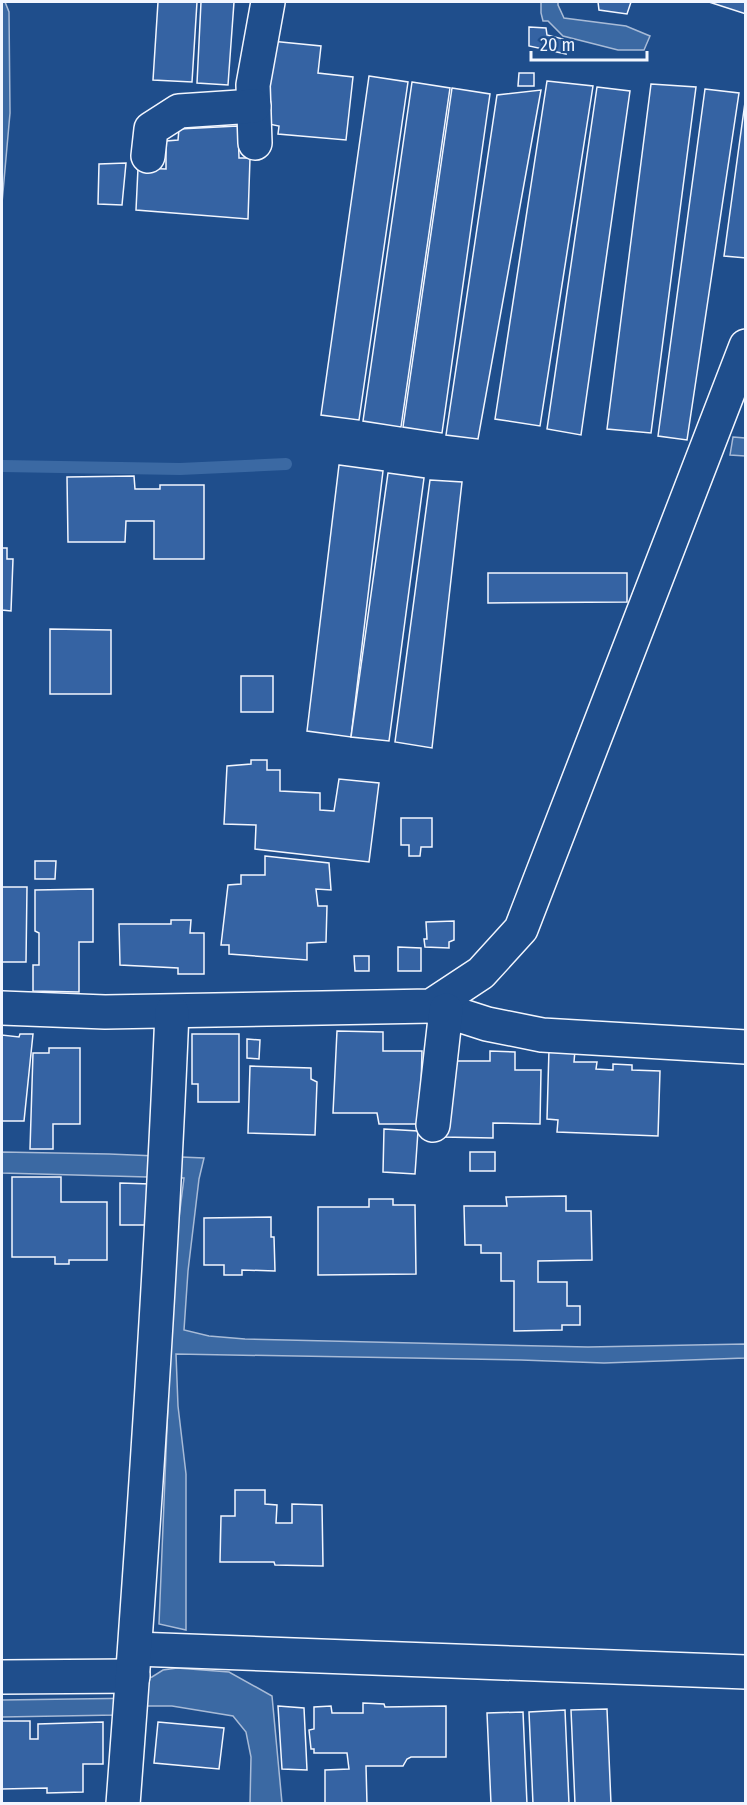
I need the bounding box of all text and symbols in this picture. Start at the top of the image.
scale bar [531,24,646,62]
text: 20 m [540,34,575,56]

